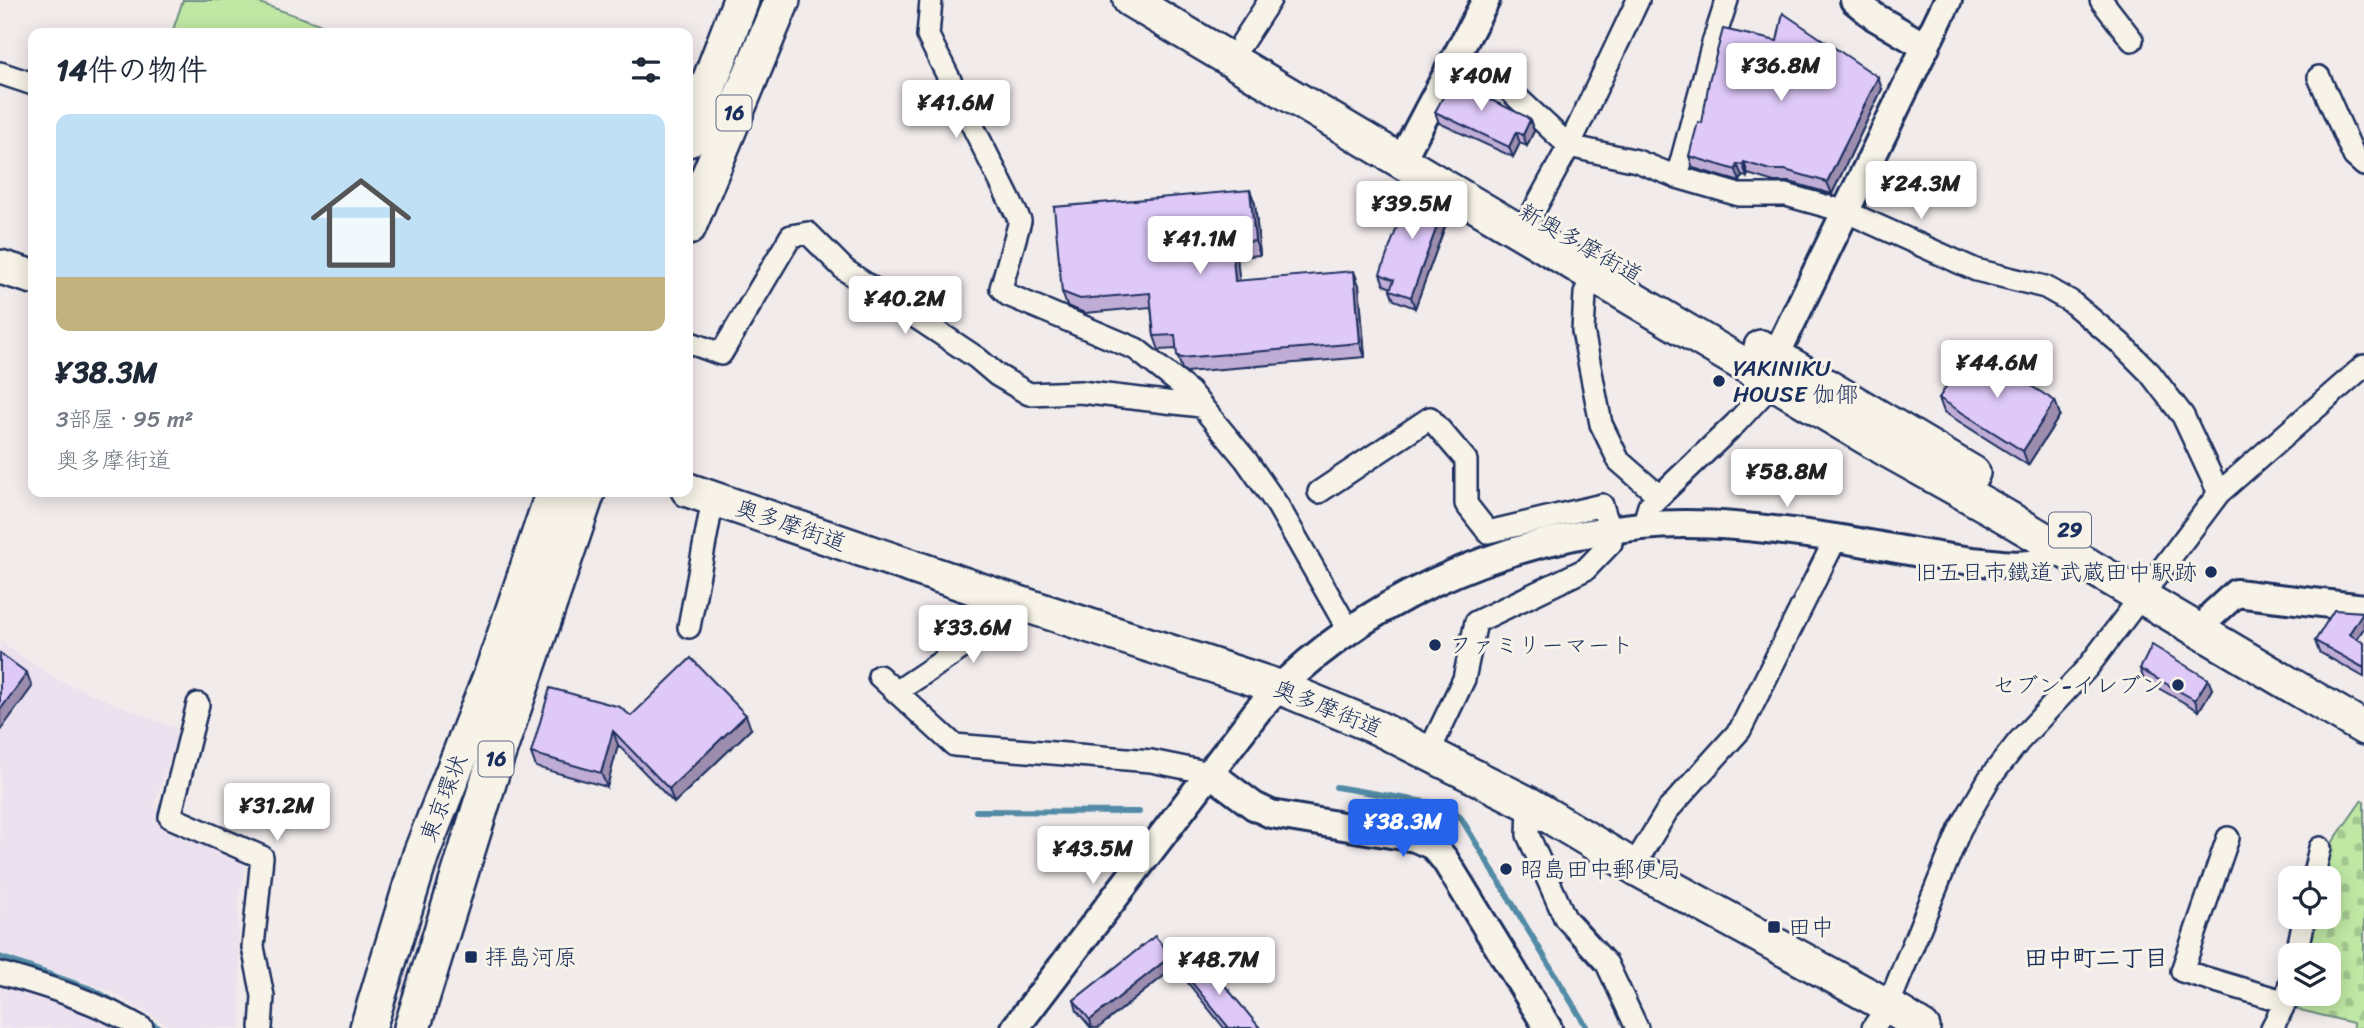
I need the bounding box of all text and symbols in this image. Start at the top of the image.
text: 14件の物件 [56,43,208,97]
pin: ¥36.8M [1724,43,1838,103]
text: ¥36.8M [1742,45,1820,86]
icon: filters [627,51,665,89]
pin: ¥40M [1440,54,1522,113]
text: ¥40M [1451,55,1511,96]
pin: ¥41.6M [899,80,1013,140]
text: ¥41.6M [918,82,994,123]
road number: 16 [716,96,752,130]
icon: home [298,160,424,286]
pin: ¥24.3M [1864,162,1978,221]
text: ¥24.3M [1882,163,1960,204]
pin: ¥39.5M [1355,182,1469,241]
text: ¥39.5M [1372,183,1452,224]
street label: 新奥多摩街道 [1511,191,1651,296]
pin: ¥41.1M [1143,216,1257,276]
text: ¥41.1M [1164,218,1236,259]
pin: ¥40.2M [848,276,962,336]
text: ¥40.2M [865,278,945,319]
pin: ¥44.6M [1940,340,2054,400]
text: ¥44.6M [1957,342,2037,383]
text: ¥38.3M [56,345,157,399]
place label: YAKINIKU HOUSE 伽倻 [1733,348,1858,415]
marker: YAKINIKU HOUSE 伽倻 [1711,373,1727,389]
text: 3部屋 · 95 m² [56,399,194,440]
text: 奥多摩街道 [56,440,171,481]
pin: ¥58.8M [1730,449,1844,509]
text: ¥58.8M [1747,451,1827,492]
street label: 奥多摩街道 [730,487,852,564]
road number: 29 [2049,512,2091,548]
place label: 旧五日市鐵道 武蔵田中駅跡 [1915,552,2197,593]
marker: 旧五日市鐵道 武蔵田中駅跡 [2203,564,2219,580]
pin: ¥33.6M [916,606,1030,665]
text: ¥33.6M [935,607,1011,648]
place label: ファミリーマート [1449,625,1633,666]
marker: ファミリーマート [1427,637,1443,653]
place label: セブン-イレブン [1992,665,2164,706]
street label: 奥多摩街道 [1267,668,1389,749]
marker: セブン-イレブン [2170,677,2186,693]
road number: 16 [478,742,514,776]
street label: 東京環状 [408,748,479,848]
pin: ¥31.2M [220,784,334,843]
text: ¥31.2M [240,785,314,826]
pin: ¥38.3M [1346,800,1460,859]
text: ¥38.3M [1364,801,1442,842]
pin: ¥43.5M [1036,826,1150,886]
text: ¥43.5M [1053,828,1133,869]
place label: 昭島田中郵便局 [1520,849,1681,890]
marker: 昭島田中郵便局 [1498,861,1514,877]
map controls [2278,866,2341,1006]
button: locate [2278,866,2341,929]
place label: 田中 [1788,907,1834,948]
marker: 田中 [1766,919,1782,935]
place label: 拝島河原 [485,937,577,978]
pin: ¥48.7M [1162,937,1276,997]
district label: 田中町二丁目 [2024,937,2168,979]
text: ¥48.7M [1179,939,1259,980]
button: layers [2278,943,2341,1006]
marker: 拝島河原 [463,949,479,965]

